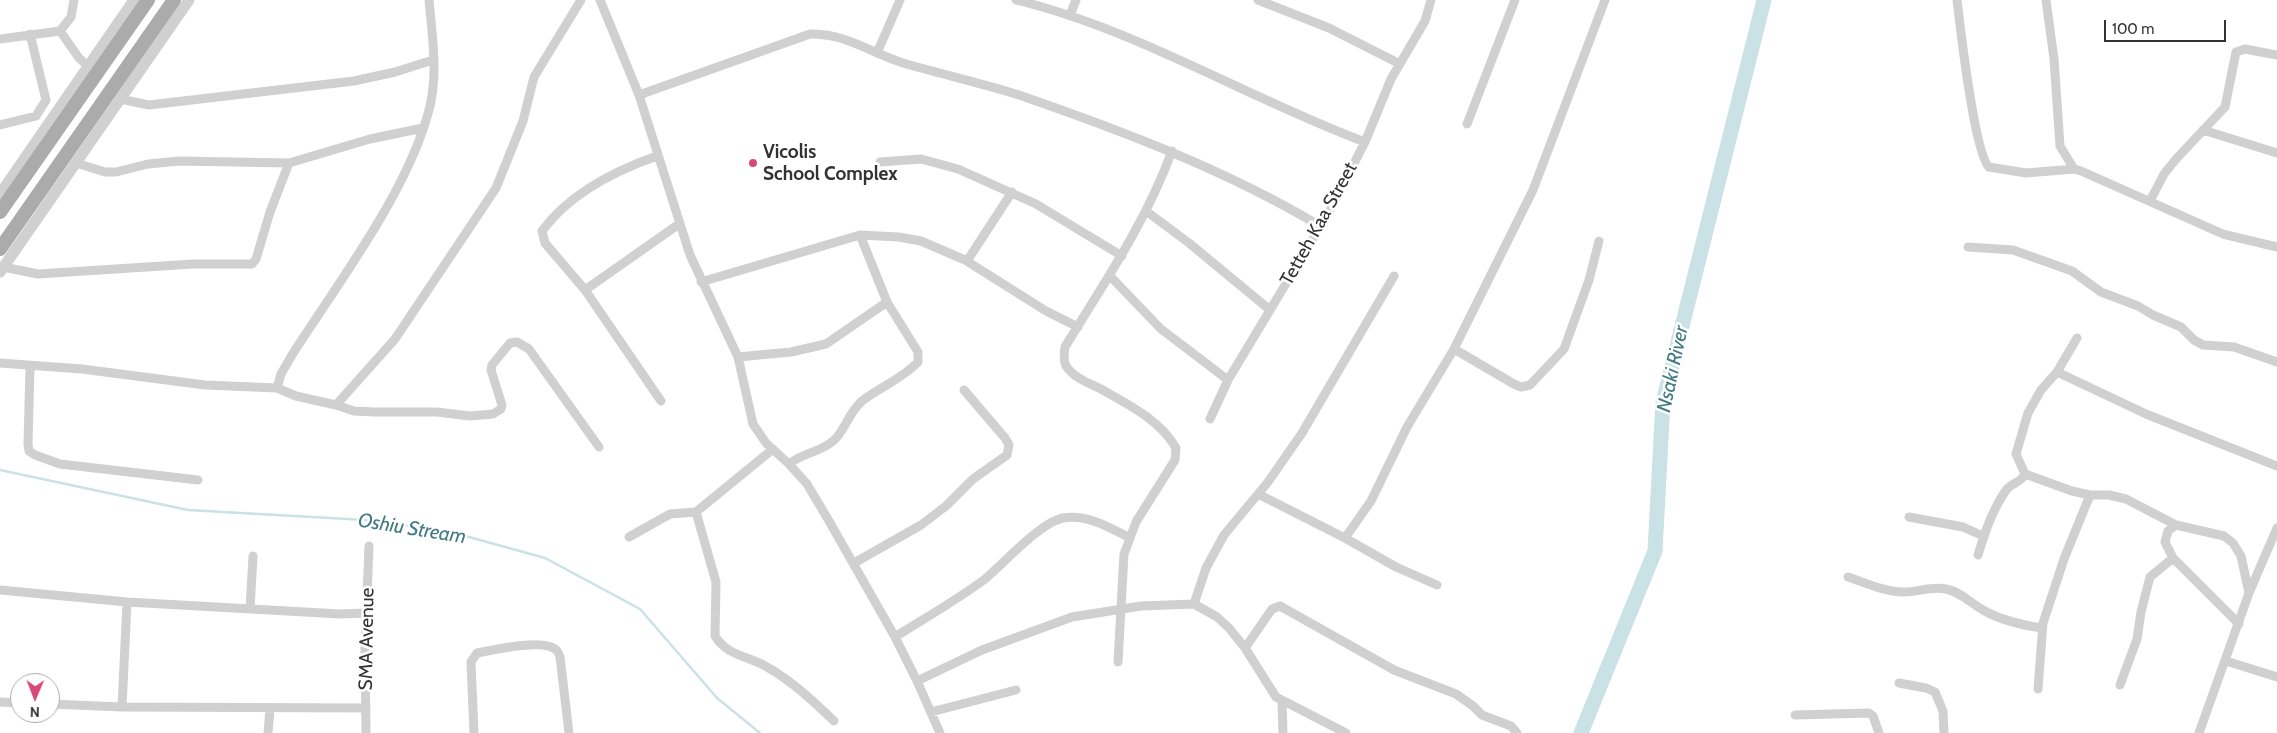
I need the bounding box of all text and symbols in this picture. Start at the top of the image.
scale bar [2107,10,2230,42]
text: 100 m [2112,20,2154,38]
place label: Vicolis School Complex [763,141,898,185]
marker: Vicolis School Complex [747,157,759,169]
street label: Tetteh Kaa Street [1276,158,1362,290]
water label: Nsaki River [1652,324,1694,414]
water label: Oshiu Stream [356,509,468,549]
street label: SMA Avenue [355,587,379,691]
north arrow [10,673,60,723]
text: N [30,703,40,721]

